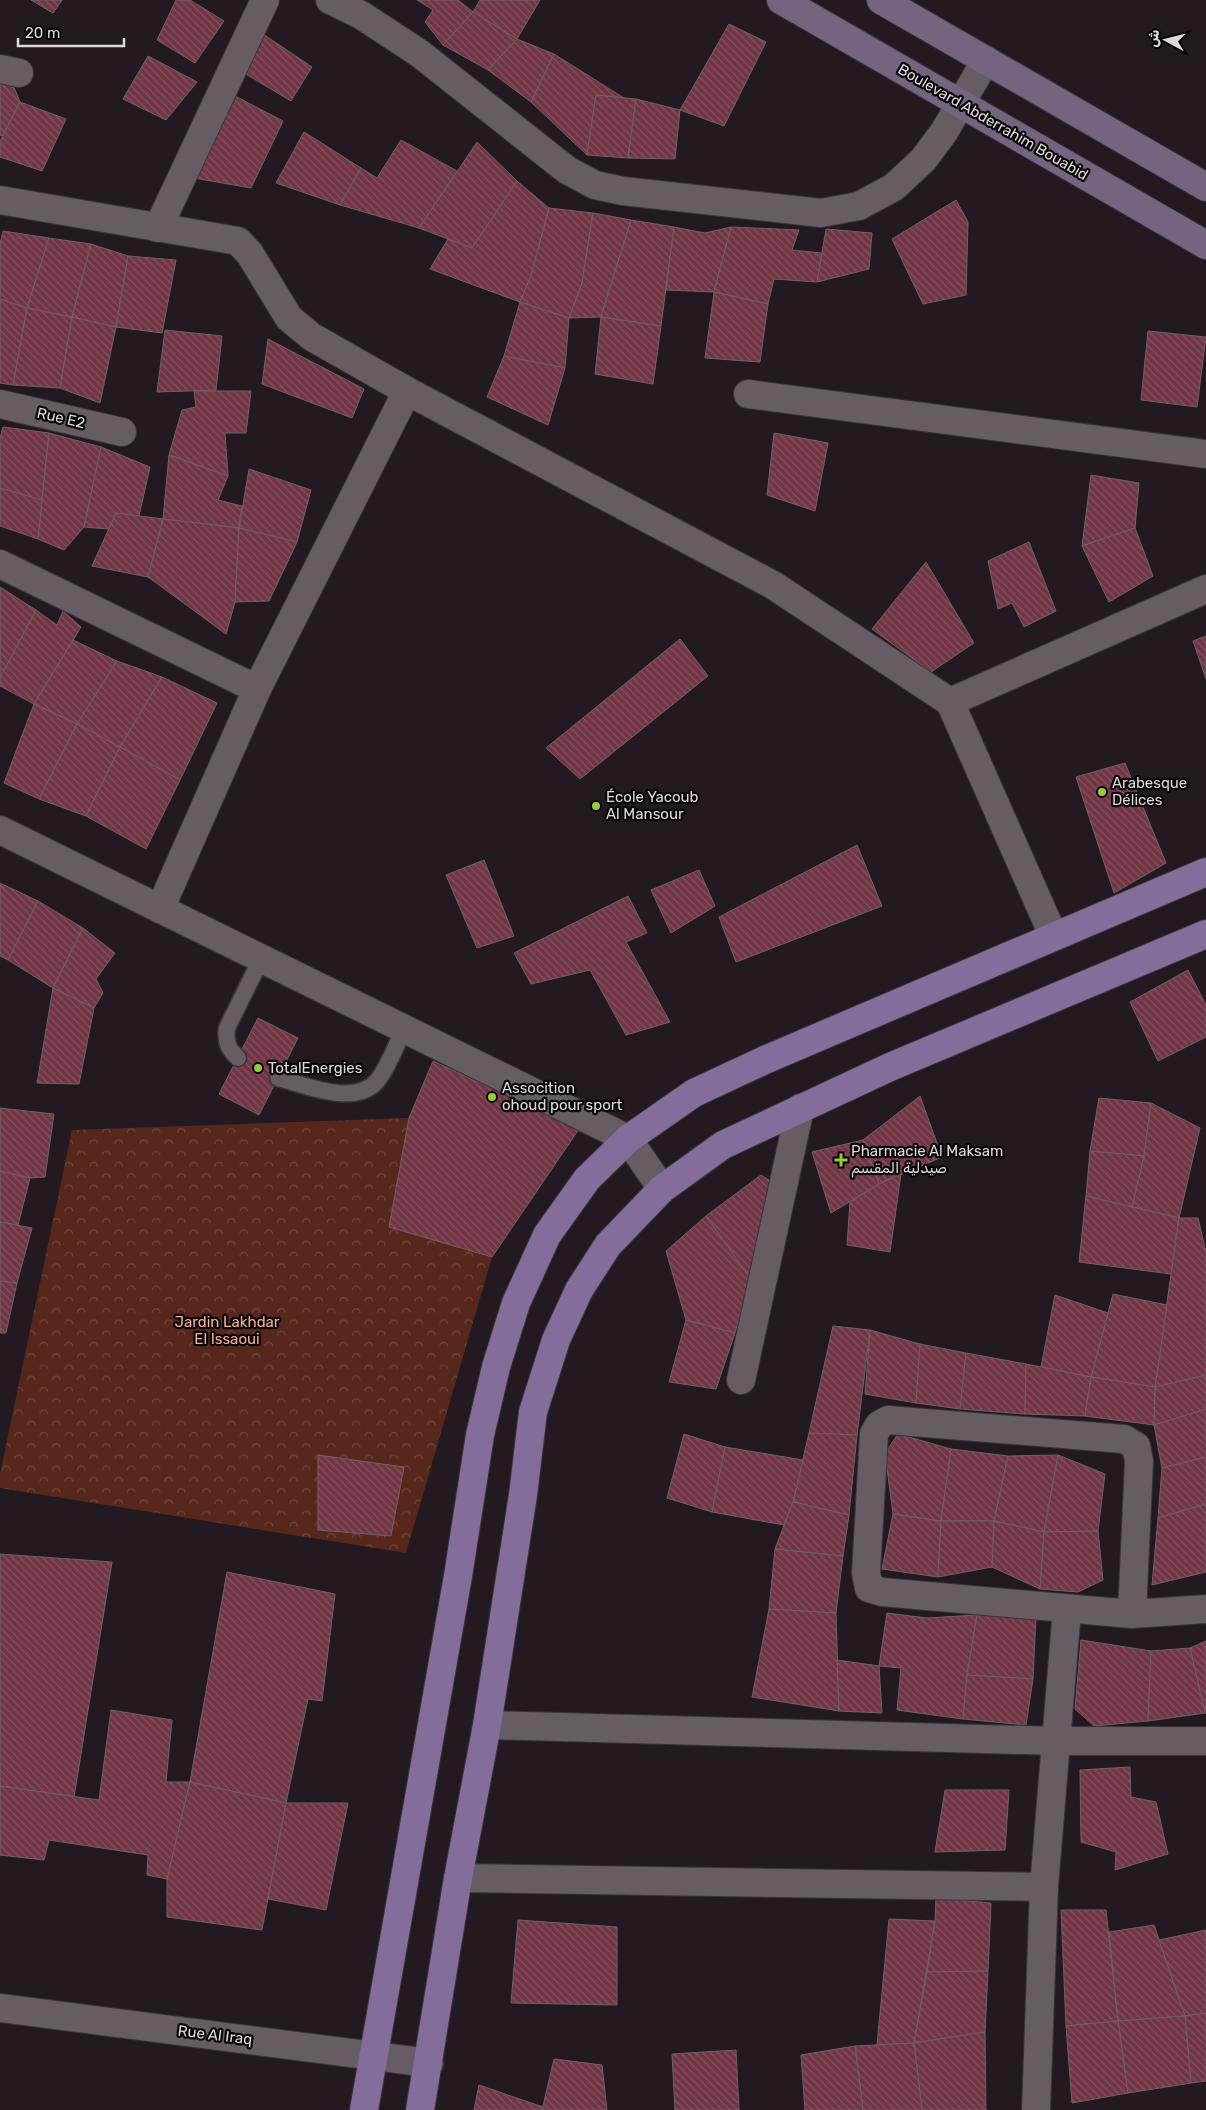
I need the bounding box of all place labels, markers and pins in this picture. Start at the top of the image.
place label: Arabesque Délices [1112,774,1187,809]
marker: Arabesque Délices [1096,786,1108,798]
place label: École Yacoub Al Mansour [606,788,699,823]
marker: École Yacoub Al Mansour [590,800,602,812]
place label: TotalEnergies [268,1059,363,1077]
marker: TotalEnergies [252,1062,264,1074]
place label: Assocition ohoud pour sport [502,1079,623,1114]
marker: Assocition ohoud pour sport [486,1091,498,1103]
place label: Pharmacie Al Maksam صيدلية المقسم [851,1142,1003,1178]
marker: Pharmacie Al Maksam صيدلية المقسم [835,1154,847,1166]

